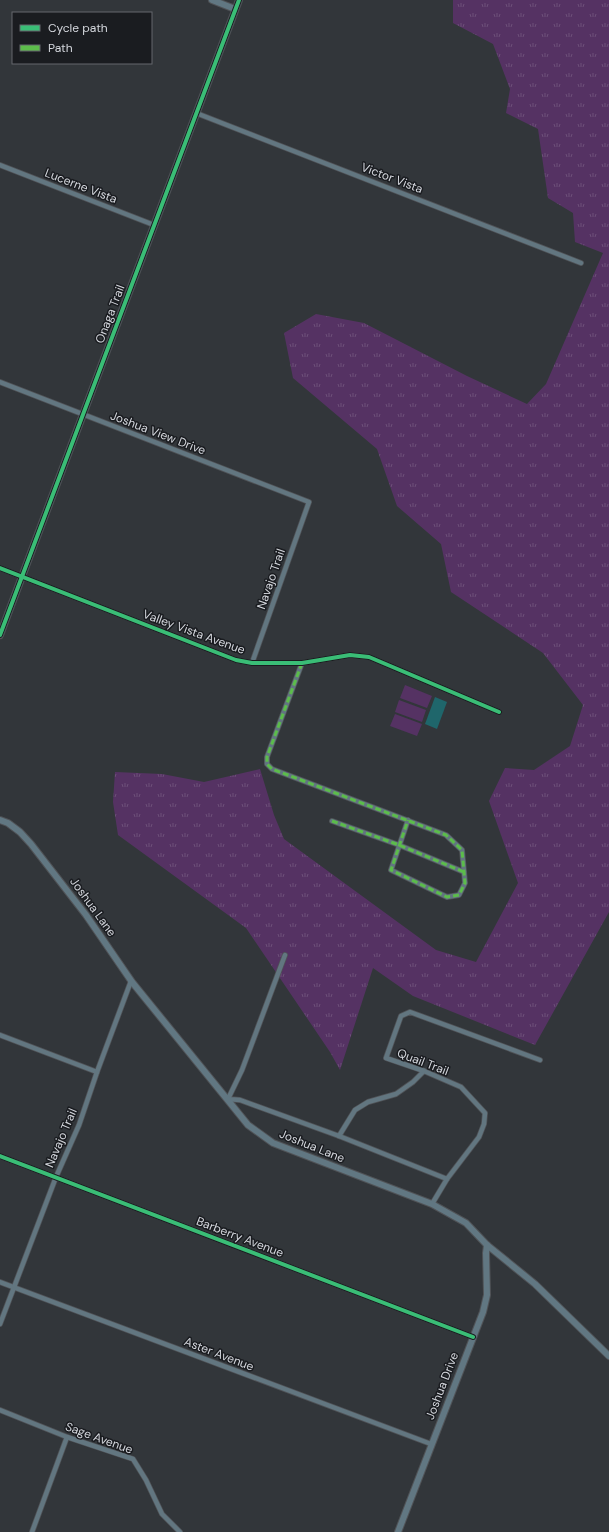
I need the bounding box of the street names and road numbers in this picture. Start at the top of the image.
street label: Victor Vista [359,159,425,197]
street label: Lucerne Vista [43,165,119,207]
street label: Onaga Trail [91,282,129,346]
street label: Joshua View Drive [108,407,208,459]
street label: Navajo Trail [253,547,289,611]
street label: Valley Vista Avenue [141,606,247,658]
street label: Joshua Lane [66,874,120,940]
street label: Quail Trail [395,1045,451,1079]
street label: Navajo Trail [41,1106,81,1170]
street label: Joshua Lane [277,1126,347,1166]
street label: Barberry Avenue [194,1213,286,1261]
street label: Aster Avenue [182,1333,256,1375]
street label: Joshua Drive [422,1350,462,1422]
street label: Sage Avenue [63,1418,135,1458]

